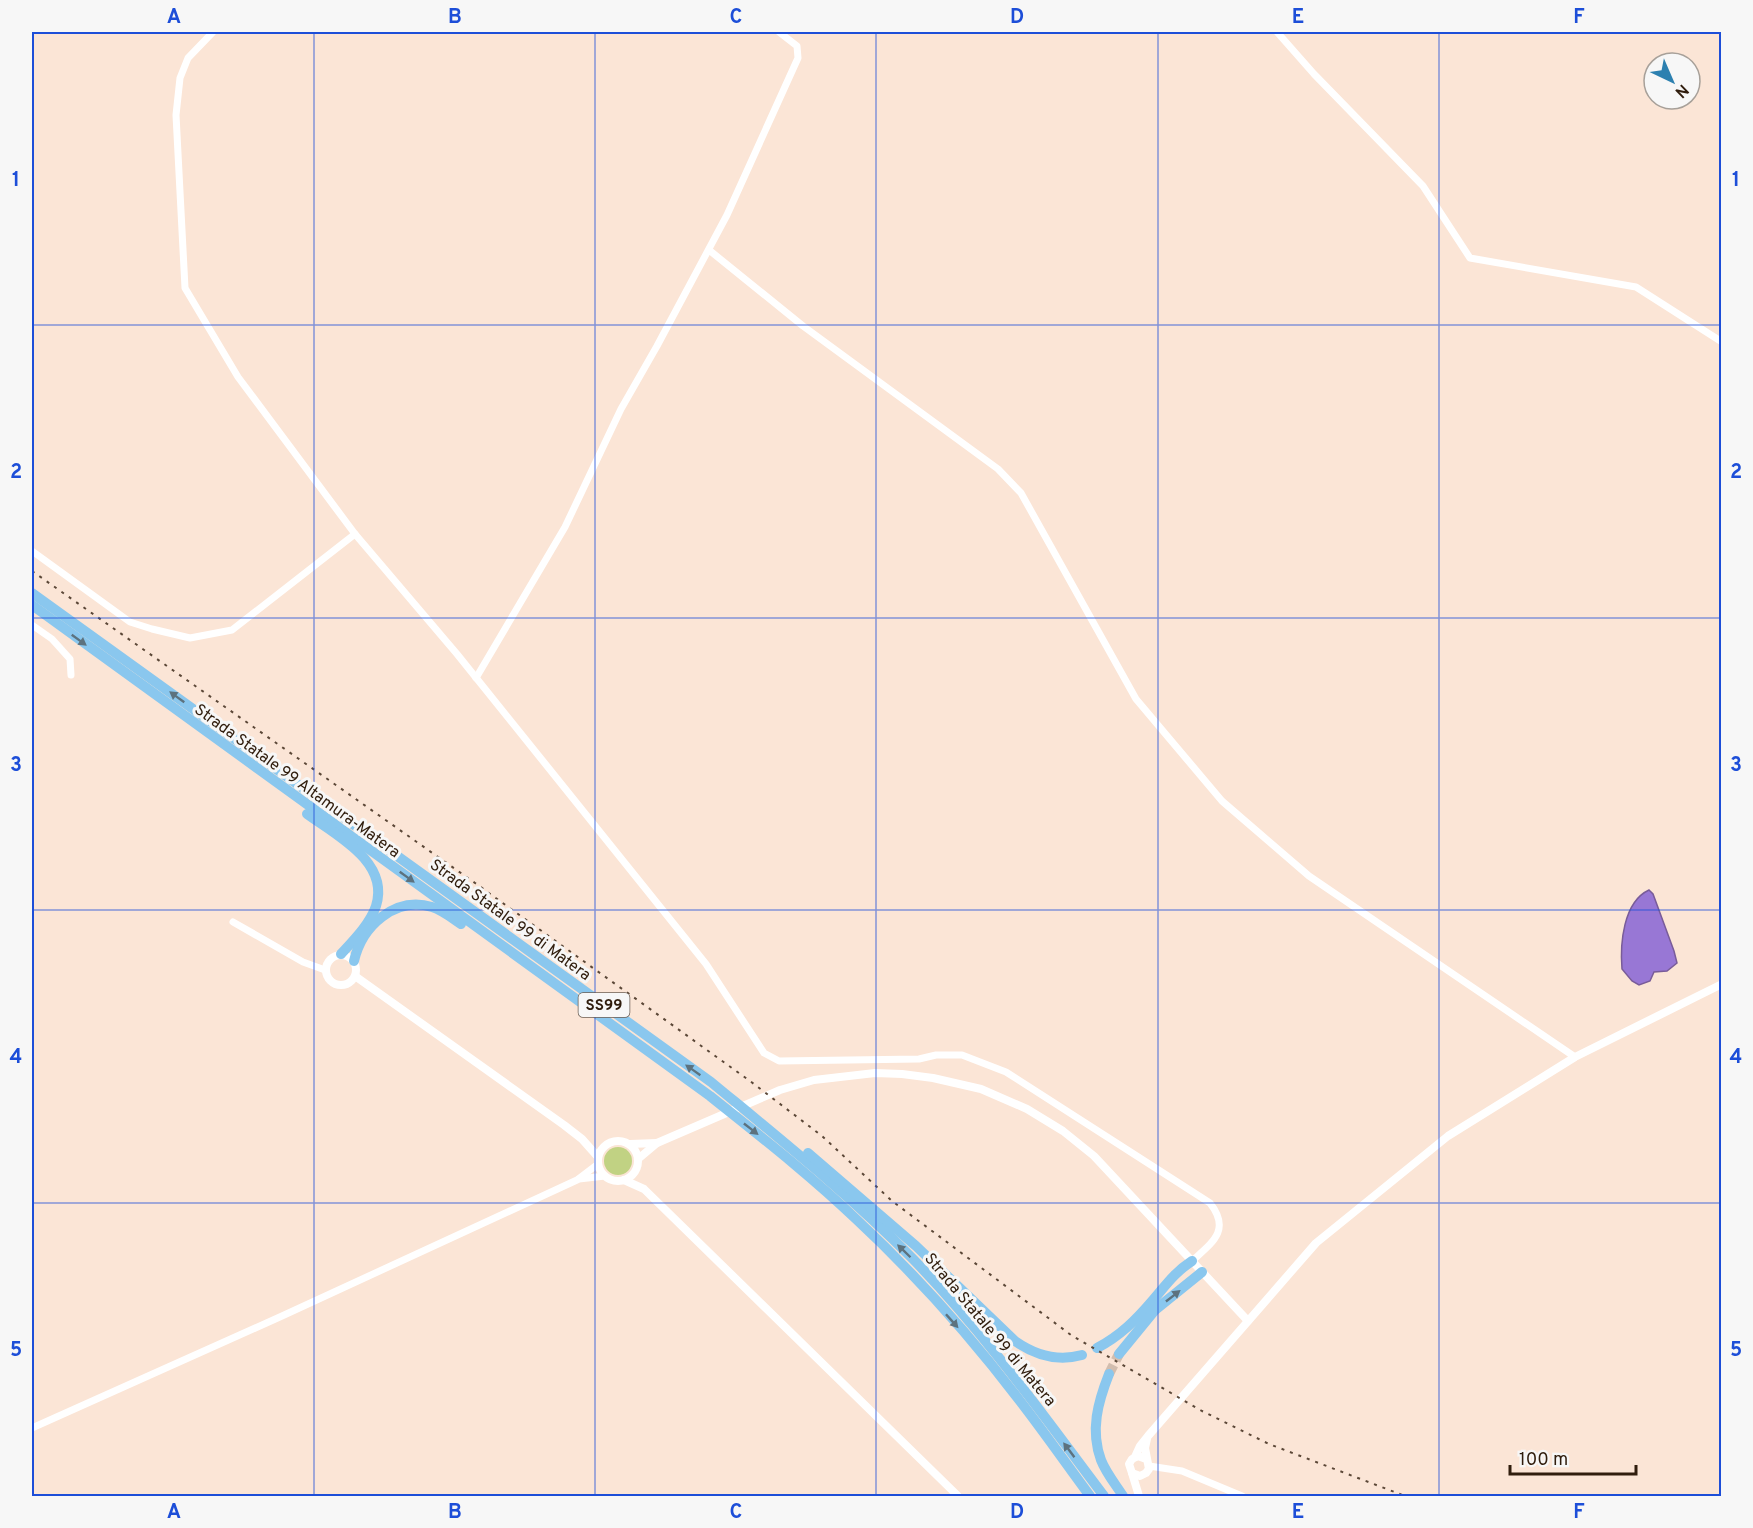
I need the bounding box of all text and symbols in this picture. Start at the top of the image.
text: A [167,5,181,31]
text: B [448,5,462,31]
text: C [730,5,742,31]
text: D [1010,5,1024,31]
text: E [1292,5,1304,31]
text: F [1573,5,1585,31]
north arrow [1642,51,1702,111]
text: N [1670,79,1692,102]
text: 1 [12,168,20,194]
text: 1 [1732,168,1740,194]
text: 2 [10,460,22,486]
text: 2 [1730,460,1742,486]
one-way arrow [70,634,86,646]
one-way arrow [170,691,186,703]
street label: Strada Statale 99 Altamura-Matera [190,700,404,863]
text: 3 [10,753,22,779]
text: 3 [1730,753,1742,779]
street label: Strada Statale 99 di Matera [425,855,594,986]
one-way arrow [399,871,415,882]
road number: SS99 [578,993,630,1017]
text: 4 [10,1045,22,1071]
text: 4 [1730,1045,1742,1071]
one-way arrow [685,1064,701,1076]
one-way arrow [743,1122,758,1134]
one-way arrow [898,1245,912,1259]
street label: Strada Statale 99 di Matera [919,1249,1060,1411]
one-way arrow [1165,1290,1181,1303]
one-way arrow [945,1313,959,1328]
text: 5 [10,1338,22,1364]
text: 5 [1730,1338,1742,1364]
scale bar [1510,1438,1636,1476]
one-way arrow [1063,1442,1075,1458]
text: 100 m [1519,1449,1568,1472]
text: A [167,1500,181,1526]
text: B [448,1500,462,1526]
text: C [730,1500,742,1526]
text: D [1010,1500,1024,1526]
text: E [1292,1500,1304,1526]
text: F [1573,1500,1585,1526]

